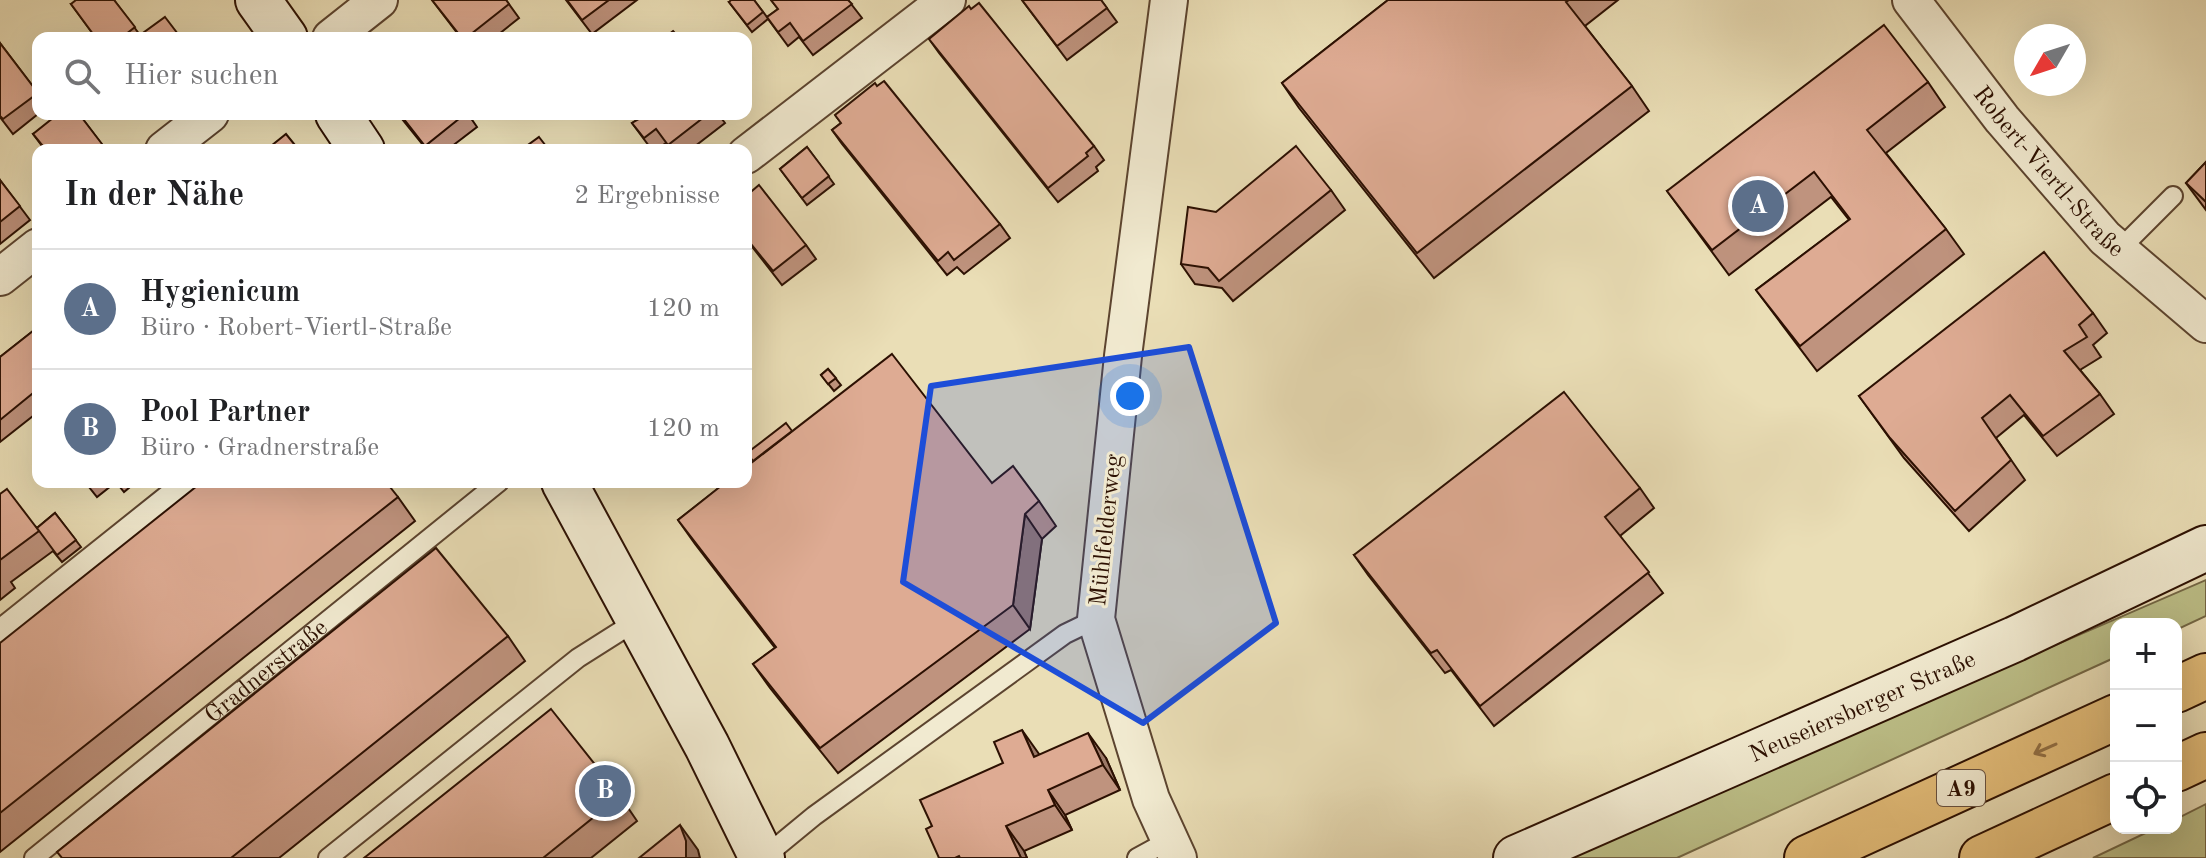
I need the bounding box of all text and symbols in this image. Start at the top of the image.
north arrow [2014,24,2086,96]
search box [32,32,752,120]
icon: search [60,54,104,98]
text: Hier suchen [124,61,279,91]
street label: Robert-Viertl-Straße [1968,83,2128,262]
pin: A [1732,176,1784,236]
text: In der Nähe [64,179,244,213]
text: 2 Ergebnisse [574,183,720,209]
text: Hygienicum [140,278,300,308]
text: A [80,296,100,322]
text: 120 m [647,296,720,322]
text: Büro · Robert-Viertl-Straße [140,315,452,341]
your location [1110,376,1150,416]
text: Pool Partner [140,398,310,428]
text: B [81,416,99,442]
text: 120 m [647,416,720,442]
text: Büro · Gradnerstraße [140,435,379,461]
street label: Mühlfelderweg [1087,453,1127,607]
street label: Gradnerstraße [201,616,333,729]
map controls [2110,618,2182,834]
button: + [2110,618,2182,690]
street label: Neuseiersberger Straße [1746,648,1980,768]
button: − [2110,690,2182,762]
one-way arrow [2033,743,2058,758]
pin: B [579,761,631,821]
button: locate [2110,762,2182,834]
road number: A9 [1937,770,1985,806]

